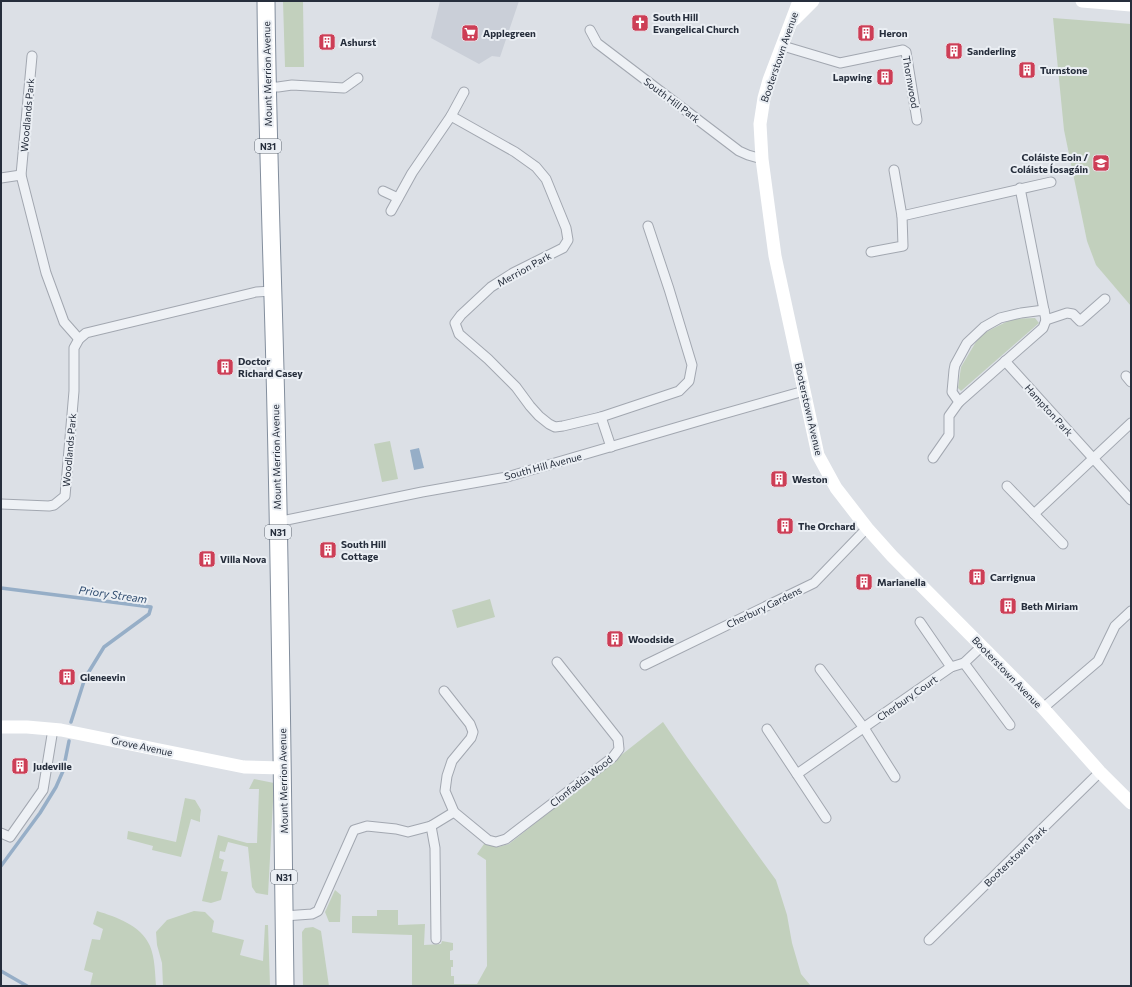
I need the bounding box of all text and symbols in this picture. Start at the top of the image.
street label: Booterstown Avenue [758,10,800,104]
place label: South Hill Evangelical Church [653,11,739,35]
church icon: South Hill Evangelical Church [630,13,650,33]
street label: Mount Merrion Avenue [260,21,274,127]
supermarket icon: Applegreen [460,23,480,43]
building icon: Heron [856,23,876,43]
place label: Applegreen [483,27,536,39]
place label: Heron [879,27,908,39]
building icon: Ashurst [317,32,337,52]
place label: Ashurst [340,36,376,48]
building icon: Sanderling [944,41,964,61]
place label: Sanderling [967,45,1017,57]
street label: Thornwood [900,55,922,109]
building icon: Turnstone [1017,60,1037,80]
place label: Turnstone [1040,64,1087,76]
building icon: Lapwing [875,67,895,87]
place label: Lapwing [833,71,872,83]
street label: South Hill Park [642,75,703,125]
street label: Woodlands Park [18,77,36,152]
road number: N31 [255,139,281,153]
place label: Coláiste Eoin / Coláiste Íosagáin [1010,151,1088,175]
school or university icon: Coláiste Eoin / Coláiste Íosagáin [1091,153,1111,173]
street label: Merrion Park [495,249,554,289]
place label: Doctor Richard Casey [238,355,303,379]
building icon: Doctor Richard Casey [215,357,235,377]
street label: Booterstown Avenue [792,361,826,457]
street label: Hampton Park [1023,382,1076,439]
street label: Mount Merrion Avenue [269,404,283,510]
street label: Woodlands Park [60,412,78,487]
street label: South Hill Avenue [503,450,583,482]
building icon: Weston [769,469,789,489]
place label: Weston [792,473,828,485]
building icon: The Orchard [775,516,795,536]
place label: The Orchard [798,520,855,532]
road number: N31 [265,525,291,539]
place label: South Hill Cottage [341,538,387,562]
building icon: South Hill Cottage [318,540,338,560]
building icon: Villa Nova [197,549,217,569]
place label: Villa Nova [220,553,266,565]
building icon: Carrignua [967,567,987,587]
place label: Carrignua [990,571,1035,583]
building icon: Marianella [854,572,874,592]
place label: Marianella [877,576,926,588]
water label: Priory Stream [78,583,149,605]
street label: Cherbury Gardens [724,583,804,630]
building icon: Beth Miriam [998,596,1018,616]
place label: Beth Miriam [1021,600,1078,612]
building icon: Woodside [605,629,625,649]
place label: Woodside [628,633,674,645]
street label: Booterstown Avenue [970,634,1044,710]
building icon: Gleneevin [57,667,77,687]
place label: Gleneevin [80,671,126,683]
street label: Cherbury Court [874,673,940,723]
street label: Mount Merrion Avenue [276,728,290,834]
street label: Grove Avenue [110,734,174,758]
street label: Clonfadda Wood [547,753,615,809]
building icon: Judeville [10,756,30,776]
place label: Judeville [33,760,72,772]
street label: Booterstown Park [981,823,1049,889]
road number: N31 [271,870,297,884]

